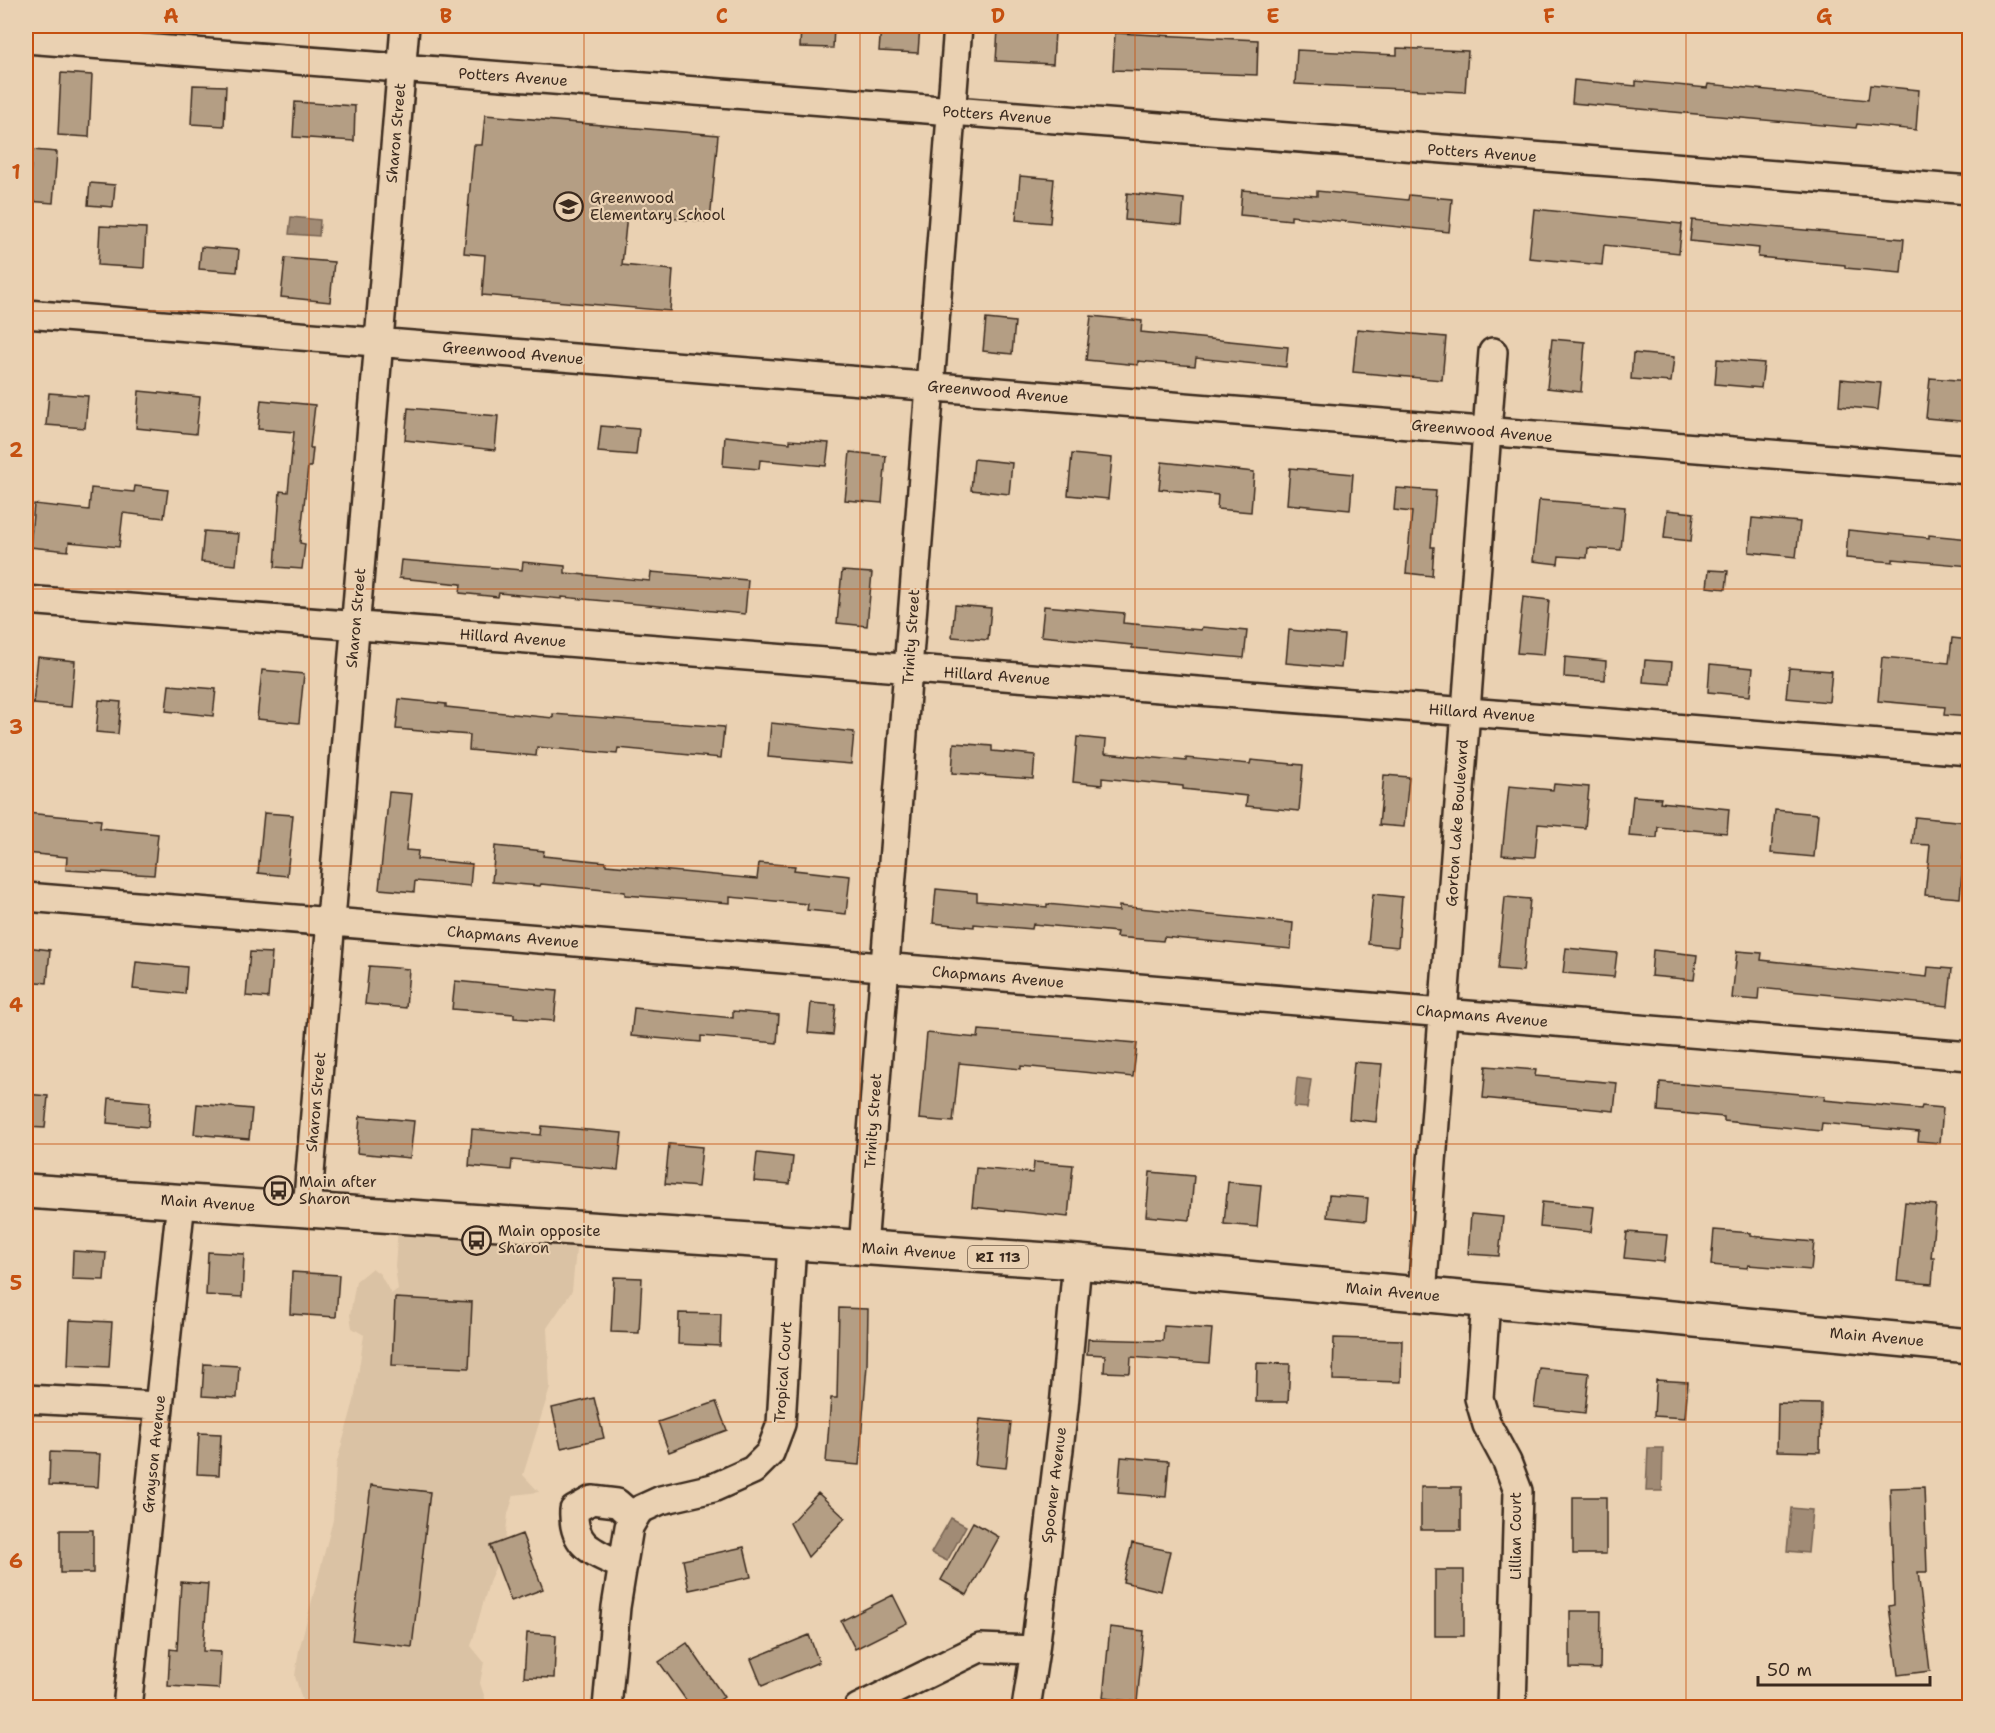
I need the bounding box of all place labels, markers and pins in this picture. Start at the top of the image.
place label: Greenwood Elementary School [590,188,726,225]
school or university icon: Greenwood Elementary School [553,191,585,223]
place label: Main after Sharon [299,1172,377,1209]
bus stop icon: Main after Sharon [262,1175,294,1207]
place label: Main opposite Sharon [498,1221,601,1258]
bus stop icon: Main opposite Sharon [461,1224,493,1256]

